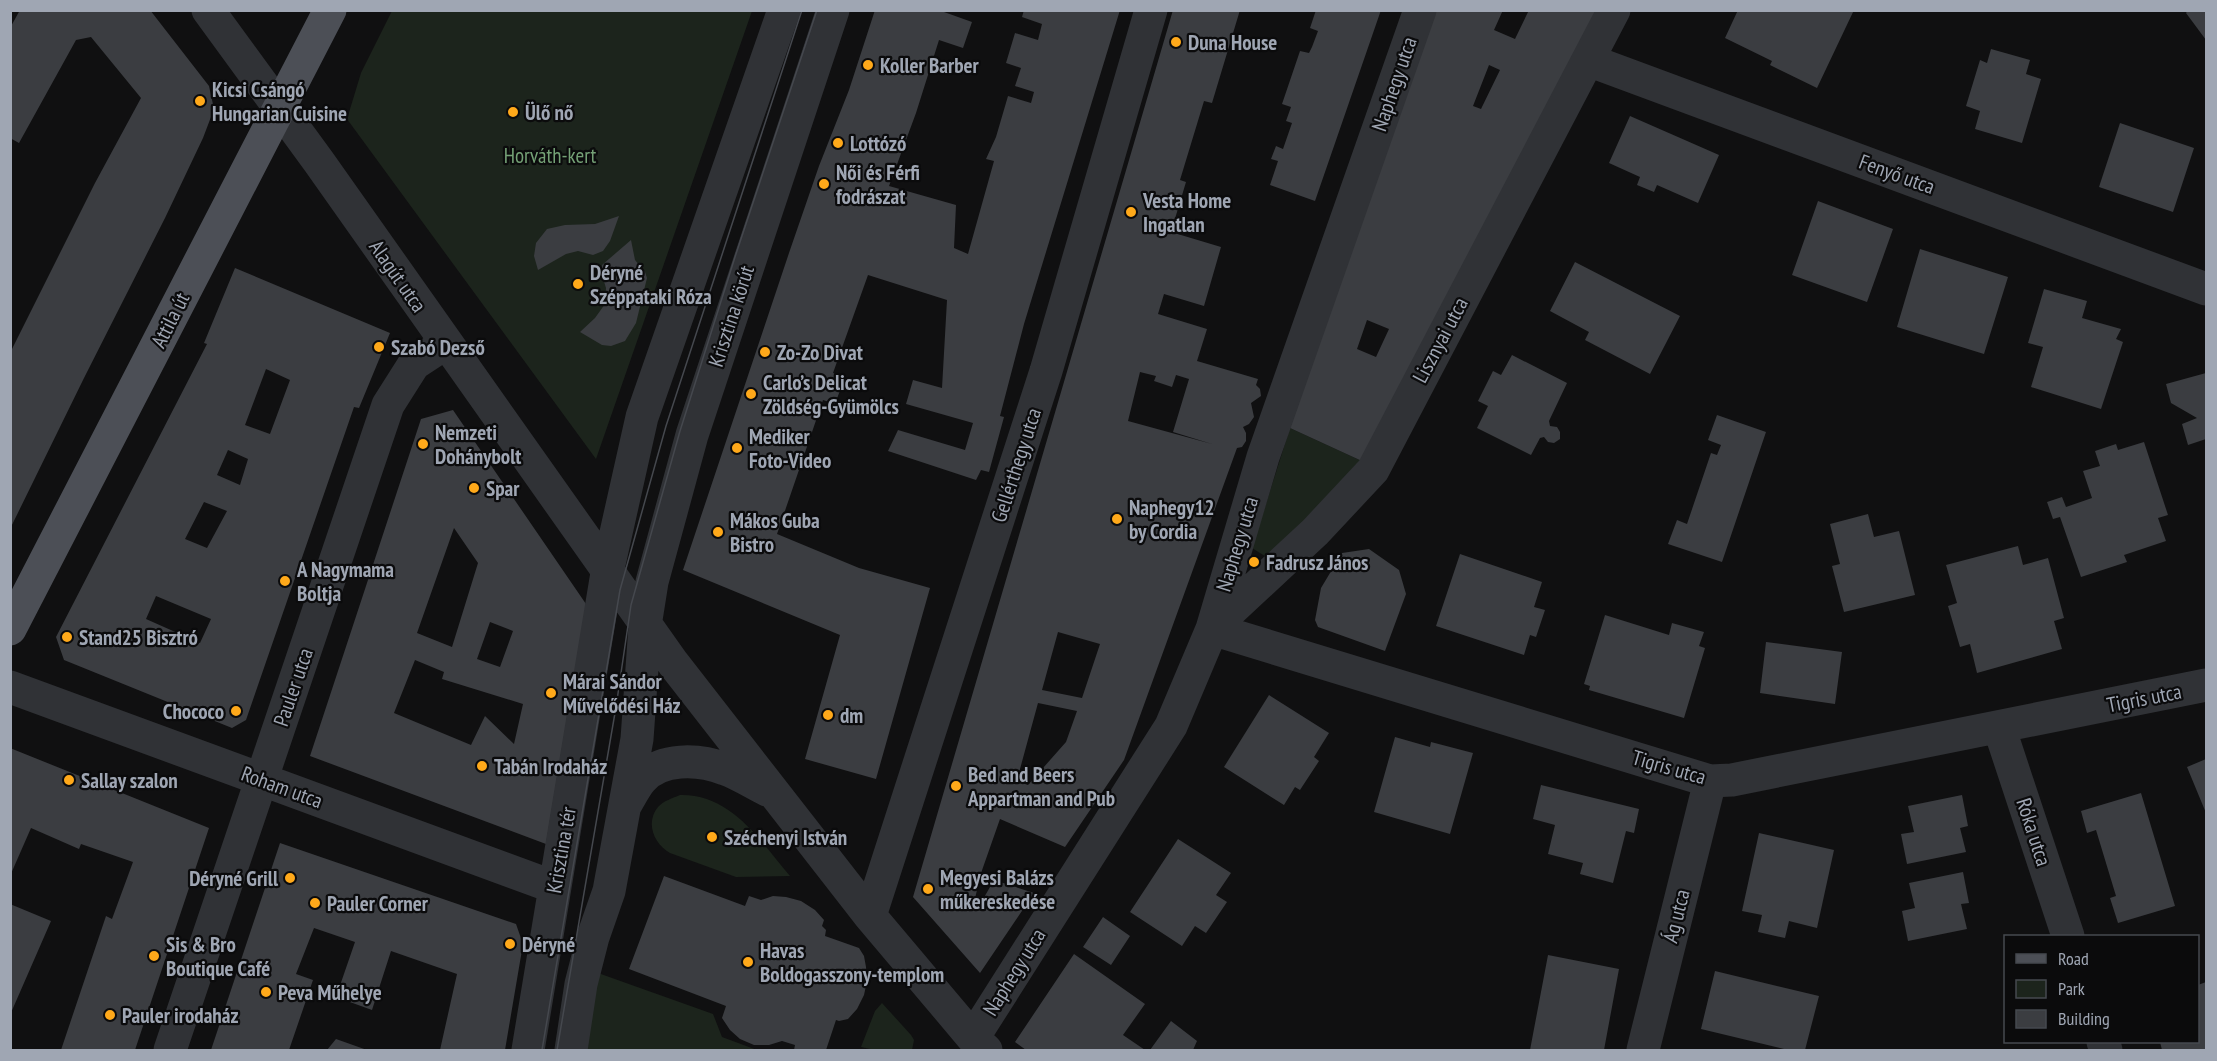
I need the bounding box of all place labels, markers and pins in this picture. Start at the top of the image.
place label: Duna House [1188,29,1277,56]
marker: Duna House [1169,35,1183,49]
place label: Koller Barber [880,52,979,79]
marker: Koller Barber [861,58,875,72]
place label: Kicsi Csángó Hungarian Cuisine [212,76,347,127]
marker: Kicsi Csángó Hungarian Cuisine [193,94,207,108]
place label: Ülő nő [525,99,573,126]
marker: Ülő nő [506,105,520,119]
place label: Lottózó [850,130,906,157]
marker: Lottózó [831,136,845,150]
place label: Női és Férfi fodrászat [836,159,920,210]
marker: Női és Férfi fodrászat [817,177,831,191]
place label: Vesta Home Ingatlan [1142,187,1231,238]
marker: Vesta Home Ingatlan [1124,205,1138,219]
place label: Déryné Széppataki Róza [590,259,712,310]
marker: Déryné Széppataki Róza [571,277,585,291]
place label: Szabó Dezső [391,334,485,361]
place label: Zo-Zo Divat [777,339,863,366]
marker: Szabó Dezső [372,340,386,354]
marker: Zo-Zo Divat [758,345,772,359]
place label: Carlo’s Delicat Zöldség-Gyümölcs [763,369,899,420]
marker: Carlo’s Delicat Zöldség-Gyümölcs [744,387,758,401]
place label: Nemzeti Dohánybolt [435,419,521,470]
place label: Mediker Foto-Video [749,423,831,474]
marker: Nemzeti Dohánybolt [416,437,430,451]
marker: Mediker Foto-Video [730,441,744,455]
place label: Spar [486,475,520,502]
marker: Spar [467,481,481,495]
place label: Naphegy12 by Cordia [1129,494,1215,545]
place label: Mákos Guba Bistro [730,507,820,558]
marker: Naphegy12 by Cordia [1110,512,1124,526]
marker: Mákos Guba Bistro [711,525,725,539]
place label: Fadrusz János [1266,549,1368,576]
marker: Fadrusz János [1247,555,1261,569]
place label: A Nagymama Boltja [296,556,394,607]
marker: A Nagymama Boltja [278,574,292,588]
place label: Stand25 Bisztró [79,624,198,651]
marker: Stand25 Bisztró [60,630,74,644]
place label: Márai Sándor Művelődési Ház [563,668,681,719]
marker: Márai Sándor Művelődési Ház [544,686,558,700]
place label: Chococo [163,698,224,725]
place label: dm [840,702,863,729]
marker: Chococo [229,704,243,718]
marker: dm [821,708,835,722]
place label: Tabán Irodaház [494,753,607,780]
marker: Tabán Irodaház [475,759,489,773]
place label: Bed and Beers Appartman and Pub [967,761,1115,812]
place label: Sallay szalon [81,767,178,794]
marker: Sallay szalon [62,773,76,787]
marker: Bed and Beers Appartman and Pub [949,779,963,793]
place label: Széchenyi István [724,824,847,851]
marker: Széchenyi István [705,830,719,844]
place label: Megyesi Balázs műkereskedése [940,864,1055,915]
place label: Déryné Grill [189,865,279,892]
marker: Déryné Grill [283,871,297,885]
marker: Megyesi Balázs műkereskedése [921,882,935,896]
place label: Pauler Corner [327,890,429,917]
marker: Pauler Corner [308,896,322,910]
place label: Sis & Bro Boutique Café [166,931,270,982]
place label: Déryné [522,931,575,958]
marker: Déryné [503,937,517,951]
place label: Havas Boldogasszony-templom [760,937,944,988]
marker: Sis & Bro Boutique Café [147,949,161,963]
marker: Havas Boldogasszony-templom [741,955,755,969]
place label: Peva Műhelye [278,979,382,1006]
marker: Peva Műhelye [259,985,273,999]
place label: Pauler irodaház [122,1002,238,1029]
marker: Pauler irodaház [103,1008,117,1022]

